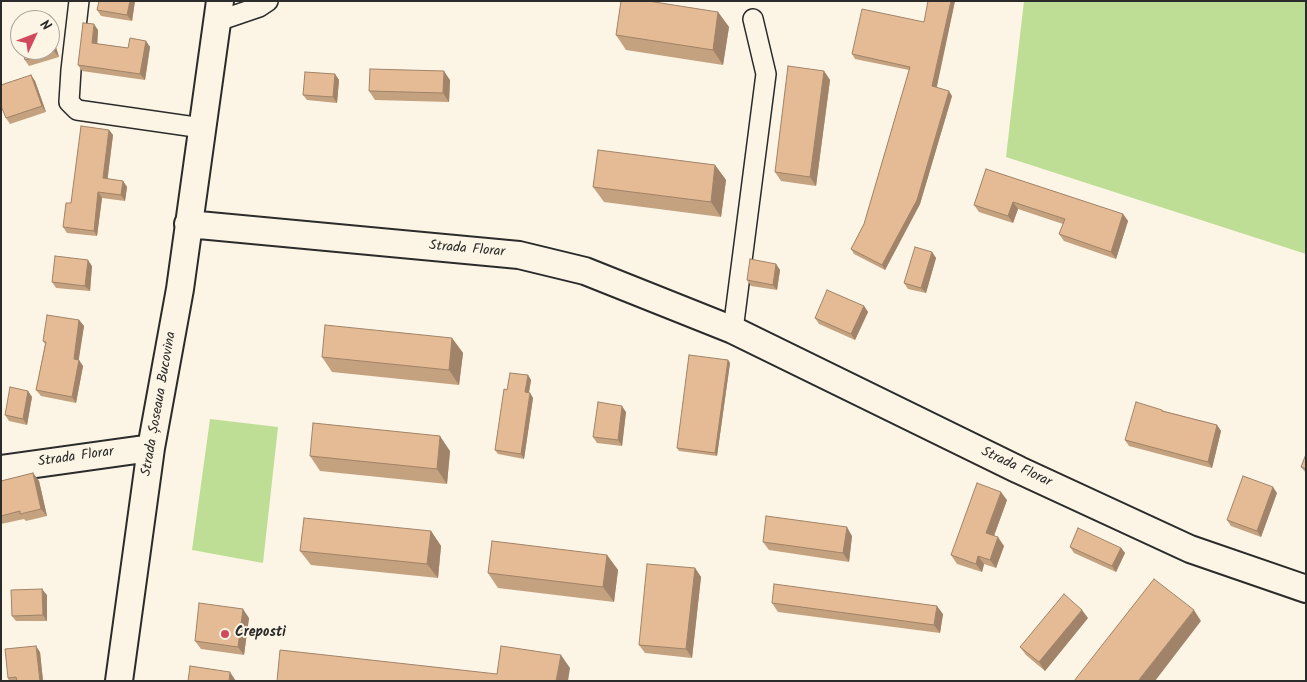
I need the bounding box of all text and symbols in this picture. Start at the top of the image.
north arrow [10,10,60,60]
text: N [34,15,56,36]
street label: Strada Florar [428,238,506,262]
street label: Strada Șoseaua Bucovina [139,330,181,478]
street label: Strada Florar [37,444,115,472]
street label: Strada Florar [978,444,1054,492]
place label: Creposti [235,626,286,642]
marker: Creposti [219,628,231,640]

